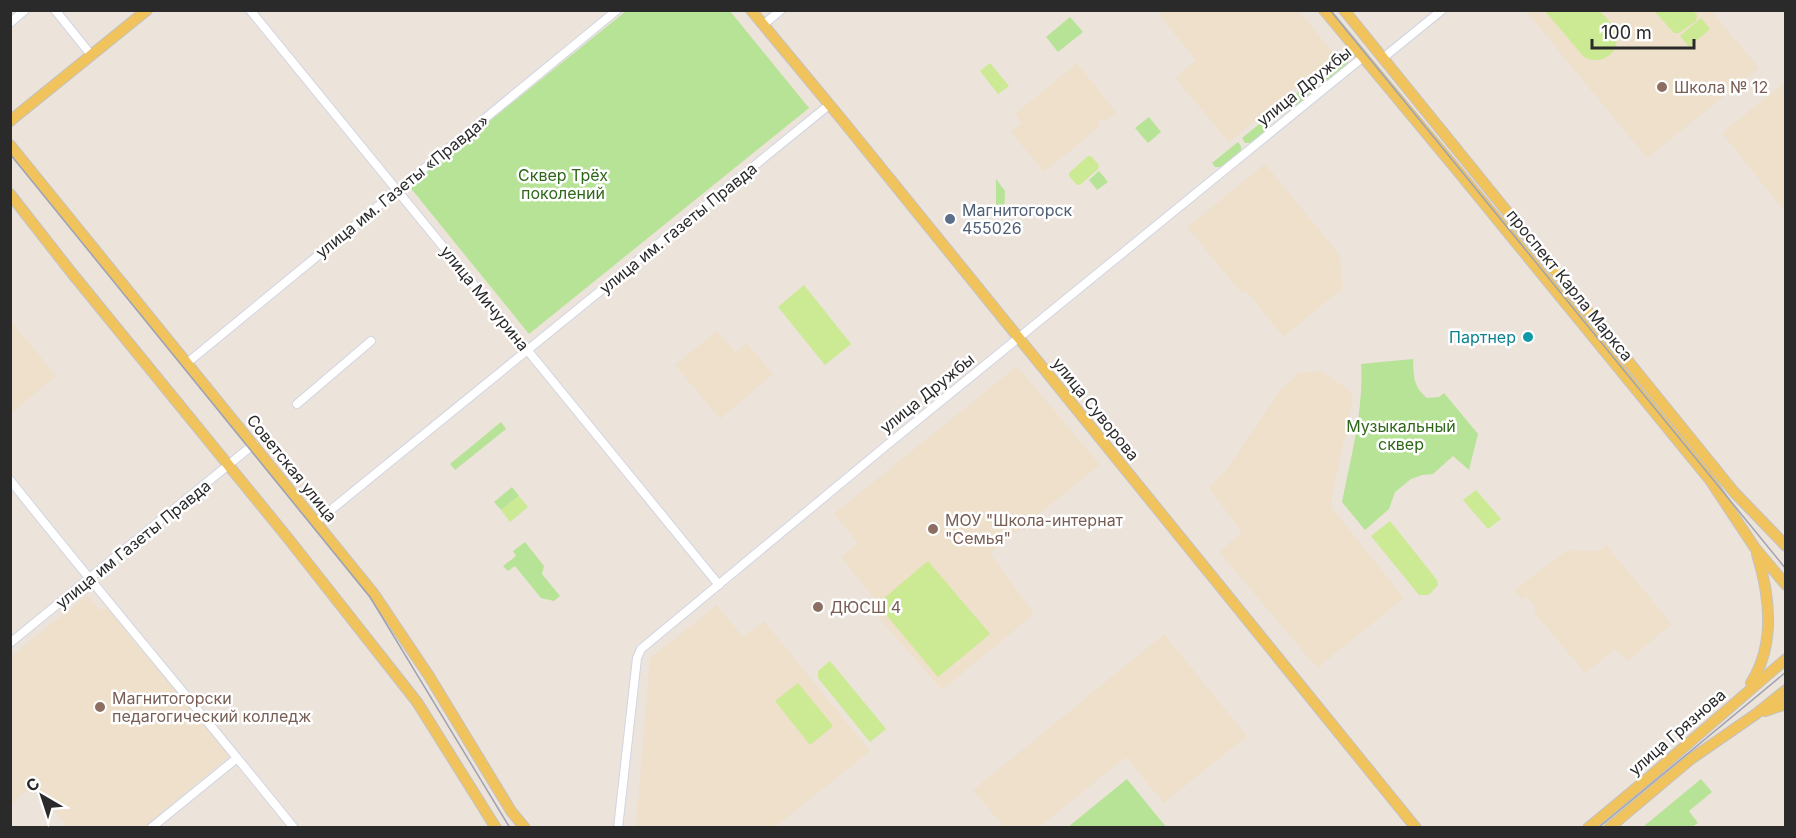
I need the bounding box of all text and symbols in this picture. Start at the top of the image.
scale bar [1592,12,1694,50]
text: 100 m [1601,22,1652,43]
street label: улица Дружбы [1253,42,1355,130]
place label: Школа № 12 [1674,77,1768,97]
marker: Школа № 12 [1655,80,1669,94]
street label: улица им. Газеты «Правда» [312,110,492,262]
street label: улица им. газеты Правда [595,158,761,298]
park label: Сквер Трёх поколений [518,165,608,203]
place label: Магнитогорск 455026 [962,200,1073,238]
street label: проспект Карла Маркса [1503,205,1637,365]
marker: Магнитогорск 455026 [943,212,957,226]
street label: улица Мичурина [436,241,534,355]
place label: Партнер [1449,327,1516,347]
marker: Партнер [1521,330,1535,344]
street label: улица Дружбы [876,349,978,437]
street label: улица Суворова [1048,353,1144,465]
street label: Советская улица [243,410,341,526]
park label: Музыкальный сквер [1346,416,1456,454]
street label: улица им Газеты Правда [52,475,214,613]
place label: МОУ "Школа-интернат "Семья" [945,510,1124,548]
marker: МОУ "Школа-интернат "Семья" [926,522,940,536]
place label: ДЮСШ 4 [830,597,901,617]
marker: ДЮСШ 4 [811,600,825,614]
street label: улица Грязнова [1624,684,1730,780]
place label: Магнитогорски педагогический колледж [112,688,311,726]
marker: Магнитогорски педагогический колледж [93,700,107,714]
north arrow [12,766,72,826]
text: С [22,773,44,796]

